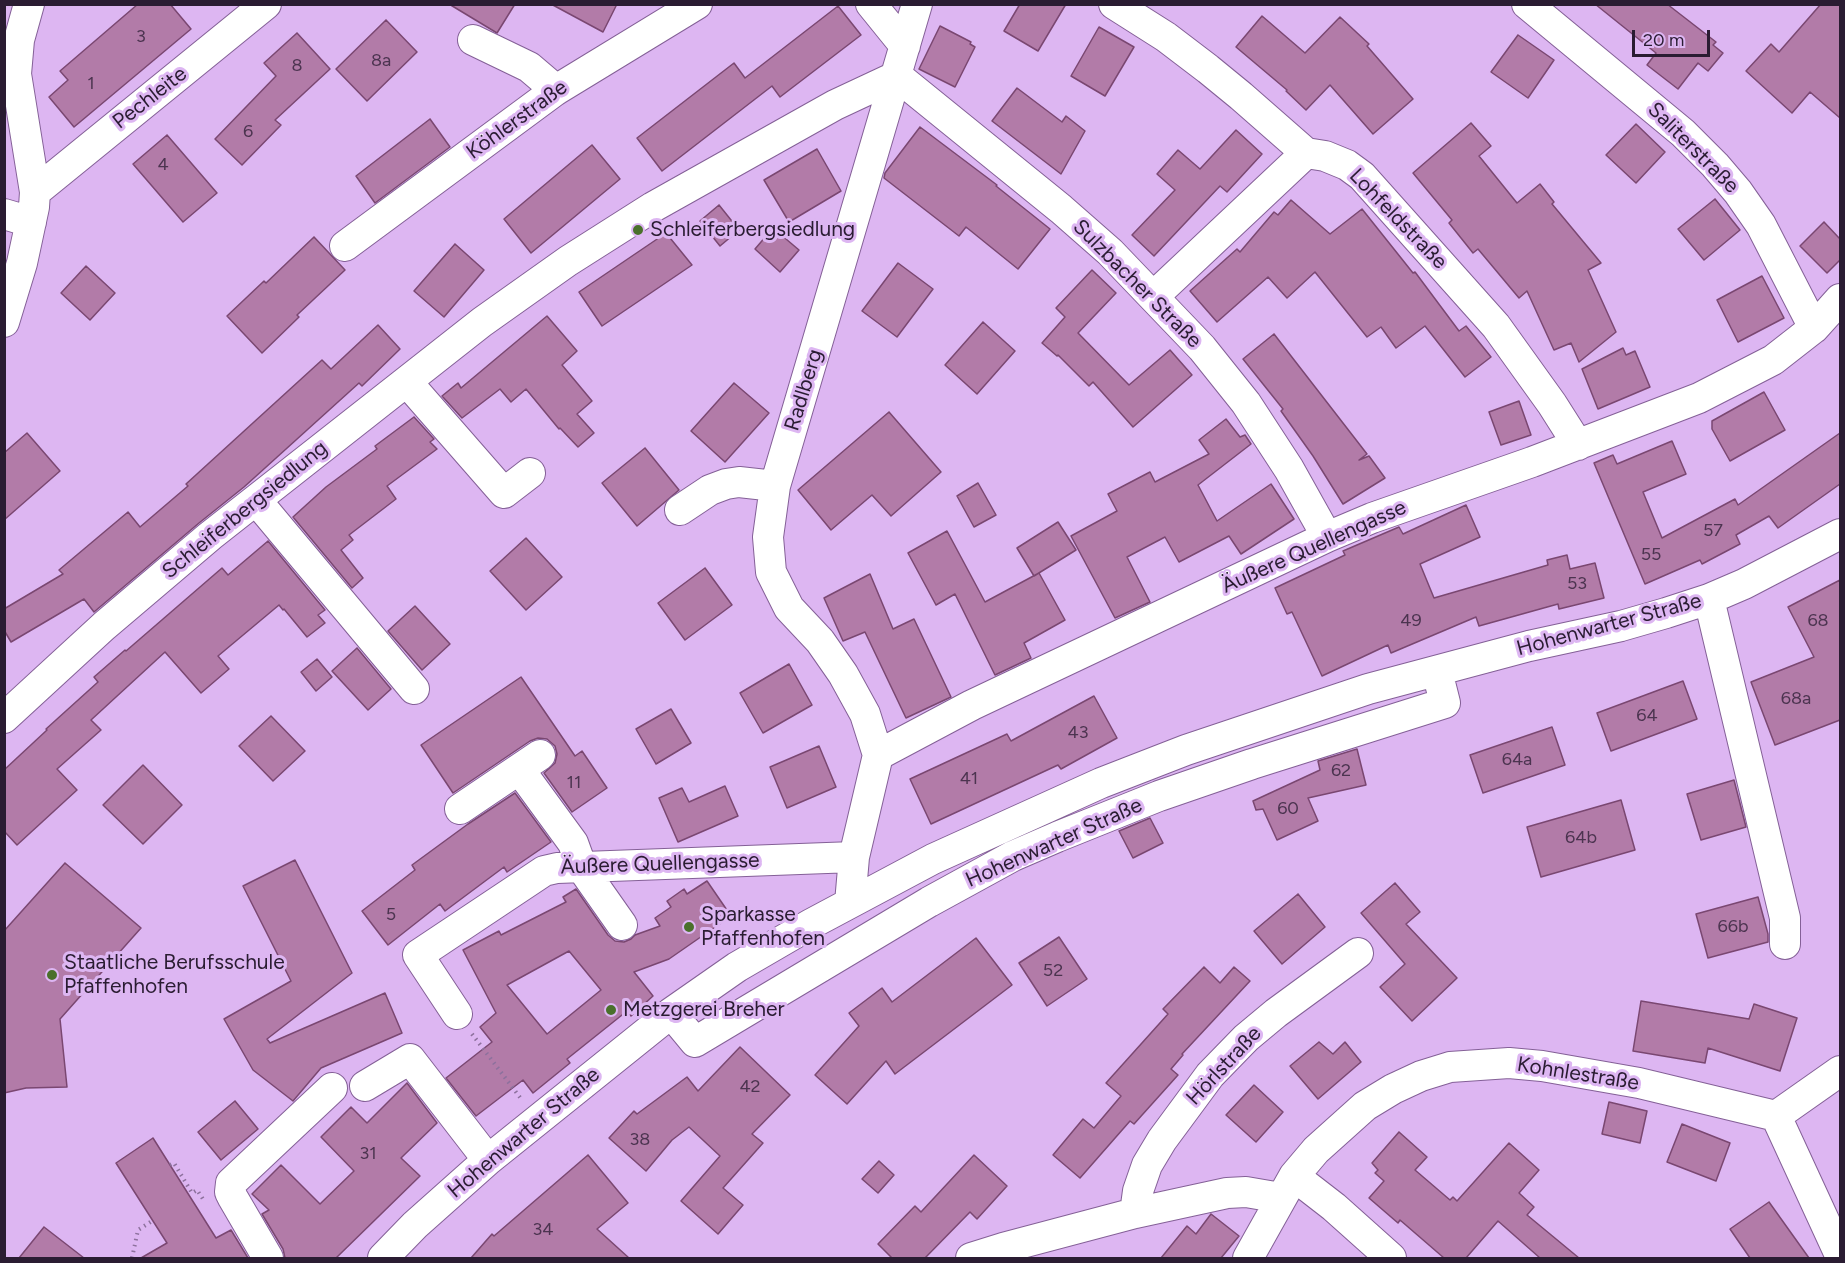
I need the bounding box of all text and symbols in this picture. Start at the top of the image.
scale bar [1635,18,1713,56]
house number: 3 [136,26,146,48]
text: 20 m [1643,29,1684,51]
house number: 8a [371,50,391,72]
house number: 8 [291,55,303,77]
street label: Pechleite [108,61,192,135]
house number: 1 [87,73,95,95]
street label: Köhlerstraße [462,75,572,165]
street label: Saliterstraße [1642,97,1744,199]
house number: 6 [243,121,253,143]
house number: 4 [157,154,169,176]
street label: Lohfeldstraße [1344,164,1452,274]
street label: Sulzbacher Straße [1068,215,1206,353]
place label: Schleiferbergsiedlung [650,217,855,243]
marker: Schleiferbergsiedlung [631,223,645,237]
street label: Radlberg [780,346,828,434]
street label: Schleiferbergsiedlung [157,436,333,584]
street label: Äußere Quellengasse [1218,495,1410,599]
house number: 57 [1703,520,1723,542]
house number: 55 [1641,544,1661,566]
house number: 53 [1567,573,1587,595]
street label: Hohenwarter Straße [1514,588,1704,662]
house number: 49 [1400,610,1422,632]
house number: 68 [1807,610,1829,632]
house number: 68a [1781,688,1811,710]
house number: 64 [1636,705,1658,727]
house number: 43 [1068,722,1088,744]
house number: 64a [1502,749,1532,771]
house number: 62 [1331,760,1351,782]
house number: 41 [960,768,978,790]
house number: 11 [567,772,581,794]
street label: Hohenwarter Straße [962,793,1146,893]
house number: 60 [1277,798,1299,820]
house number: 64b [1565,827,1597,849]
street label: Äußere Quellengasse [560,848,760,880]
place label: Sparkasse Pfaffenhofen [701,902,825,952]
house number: 5 [386,904,396,926]
house number: 66b [1718,916,1748,938]
marker: Sparkasse Pfaffenhofen [682,920,696,934]
place label: Staatliche Berufsschule Pfaffenhofen [64,950,285,1000]
house number: 52 [1043,960,1063,982]
marker: Staatliche Berufsschule Pfaffenhofen [45,968,59,982]
place label: Metzgerei Breher [623,997,785,1023]
marker: Metzgerei Breher [604,1003,618,1017]
street label: Hörlstraße [1181,1021,1267,1111]
street label: Kohnlestraße [1515,1052,1641,1096]
street label: Hohenwarter Straße [443,1062,605,1204]
house number: 42 [739,1076,761,1098]
house number: 38 [630,1129,650,1151]
house number: 31 [359,1143,377,1165]
house number: 34 [533,1219,553,1241]

